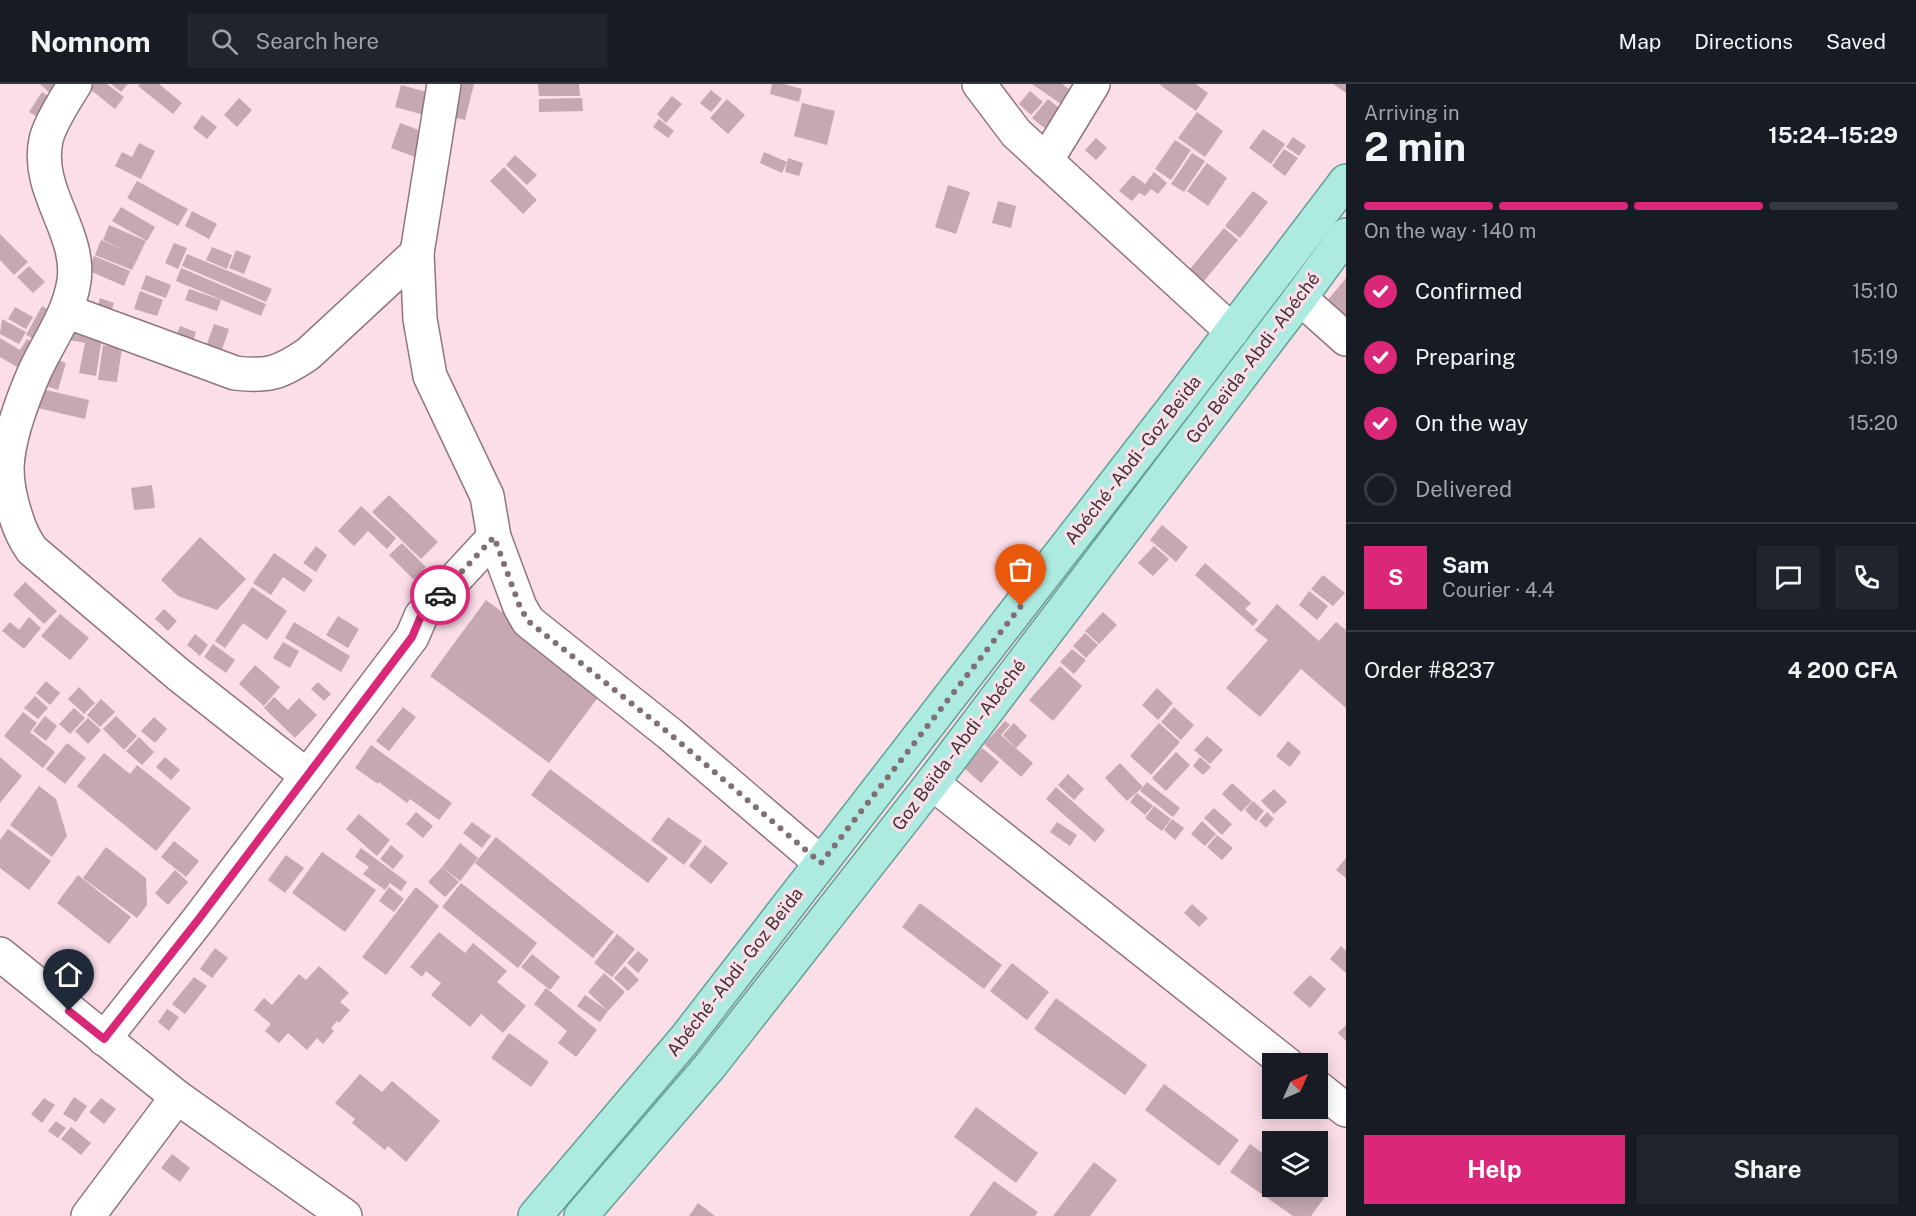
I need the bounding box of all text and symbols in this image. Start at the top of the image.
search box [187,14,607,68]
text: Nomnom [30,25,151,58]
icon: search [208,25,241,58]
text: Search here [256,28,379,54]
text: Map [1619,29,1661,54]
text: Directions [1694,29,1793,54]
text: Saved [1826,29,1886,54]
text: Arriving in [1364,101,1459,125]
text: 15:24–15:29 [1768,122,1898,148]
text: 2 min [1364,124,1466,170]
text: On the way · 140 m [1364,219,1536,243]
street label: Goz Beïda - Abdi - Abéché [1181,268,1324,447]
icon: check [1364,275,1397,308]
text: Confirmed [1415,278,1522,304]
text: 15:10 [1852,279,1898,303]
icon: check [1364,341,1397,374]
text: Preparing [1415,344,1516,370]
text: 15:19 [1852,345,1898,369]
street label: Abéché - Abdi - Goz Beïda [1060,371,1205,548]
icon: check [1364,407,1397,440]
text: On the way [1415,410,1528,436]
text: 15:20 [1848,411,1898,435]
text: Delivered [1415,476,1512,502]
pin [995,544,1046,606]
button: chat [1757,546,1820,609]
button: phone [1835,546,1898,609]
text: Sam [1442,552,1489,578]
icon: bag [1004,553,1037,586]
text: S [1388,564,1403,590]
courier [410,565,470,625]
text: Courier · 4.4 [1442,578,1554,602]
icon: car [424,579,457,612]
street label: Goz Beïda - Abdi - Abéché [887,655,1030,834]
text: Order #8237 [1364,657,1495,683]
text: 4 200 CFA [1788,657,1898,683]
street label: Abéché - Abdi - Goz Beïda [662,883,807,1060]
pin [43,949,94,1011]
icon: home [52,958,85,991]
north arrow [1262,1053,1328,1119]
map controls [1262,1053,1328,1197]
button: layers [1262,1131,1328,1197]
button: Help [1364,1135,1625,1204]
button: Share [1637,1135,1898,1204]

